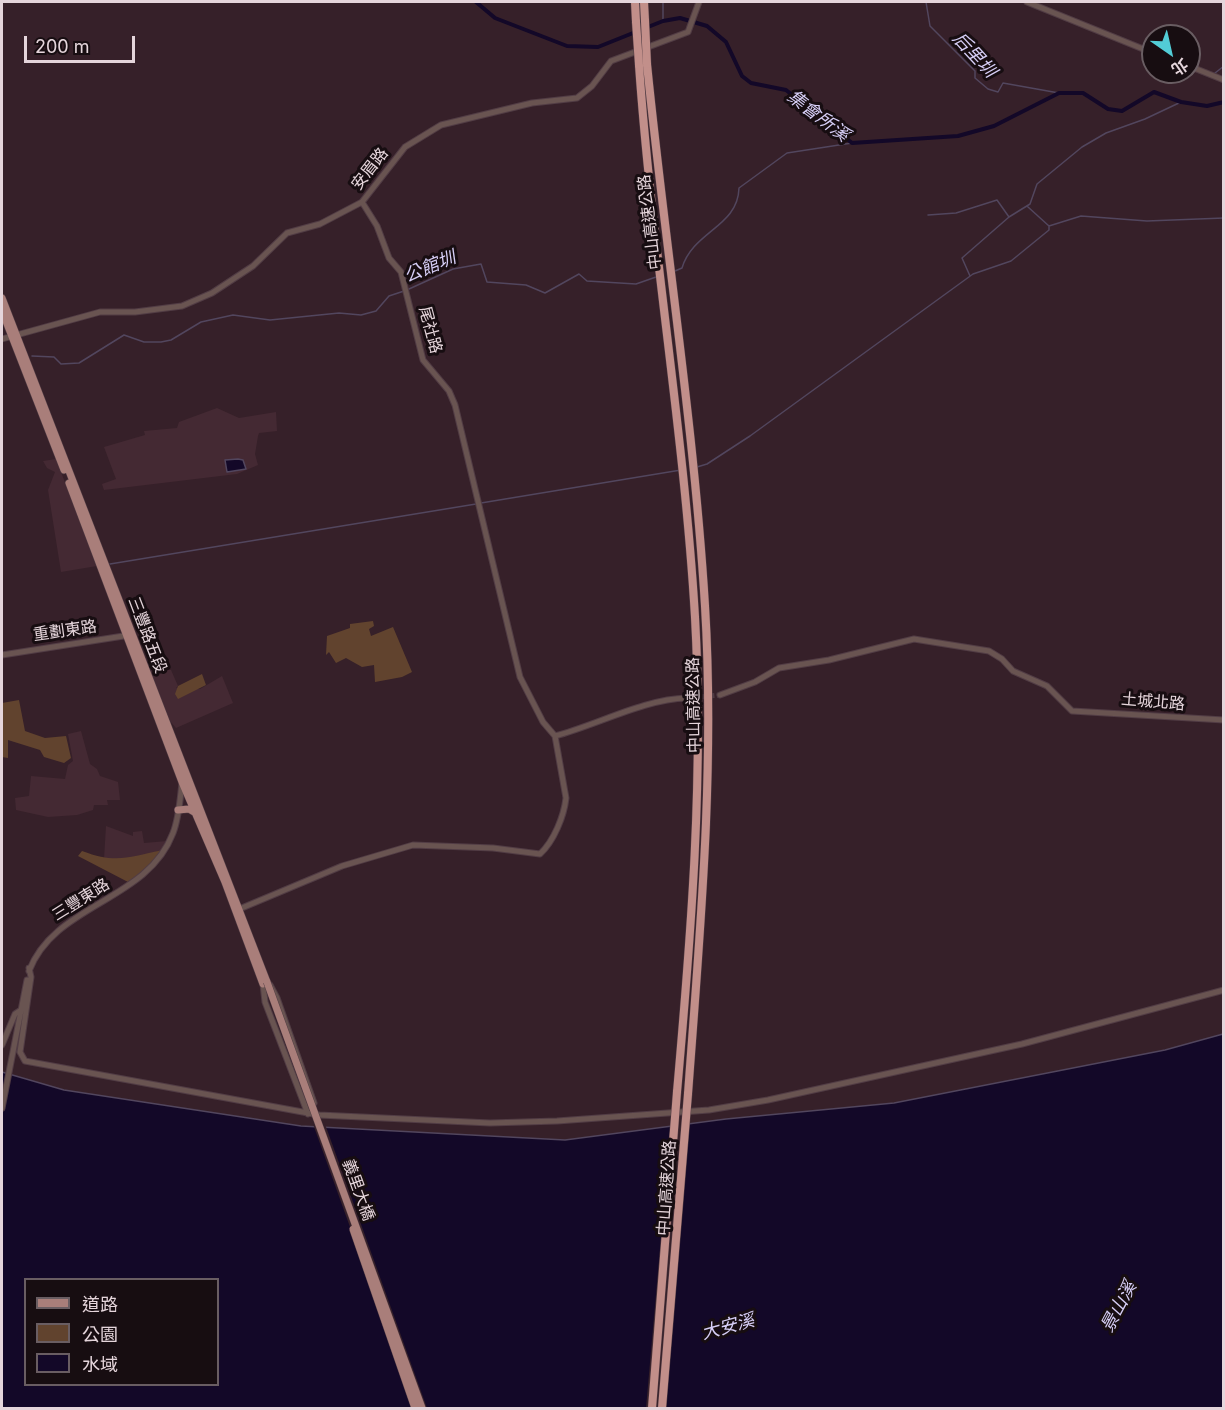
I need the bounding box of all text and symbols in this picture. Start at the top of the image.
scale bar [27,24,138,62]
north arrow [1141,24,1201,84]
water label: 后里圳 [948,28,1000,82]
text: 200 m [35,36,90,57]
text: 北 [1168,54,1192,80]
water label: 集會所溪 [783,86,853,146]
street label: 安眉路 [348,144,392,194]
street label: 中山高速公路 [635,173,665,271]
water label: 公館圳 [401,247,459,287]
street label: 尾社路 [415,304,445,356]
street label: 三豐路五段 [124,594,170,676]
street label: 重劃東路 [32,617,98,645]
street label: 中山高速公路 [684,657,704,753]
street label: 土城北路 [1120,690,1186,714]
street label: 三豐東路 [49,875,113,925]
street label: 中山高速公路 [654,1139,680,1237]
street label: 義里大橋 [338,1157,378,1223]
legend [24,1278,219,1386]
water label: 景山溪 [1097,1278,1141,1336]
text: 道路 [82,1294,118,1315]
water label: 大安溪 [699,1310,757,1344]
text: 公園 [82,1324,118,1345]
text: 水域 [82,1354,118,1375]

